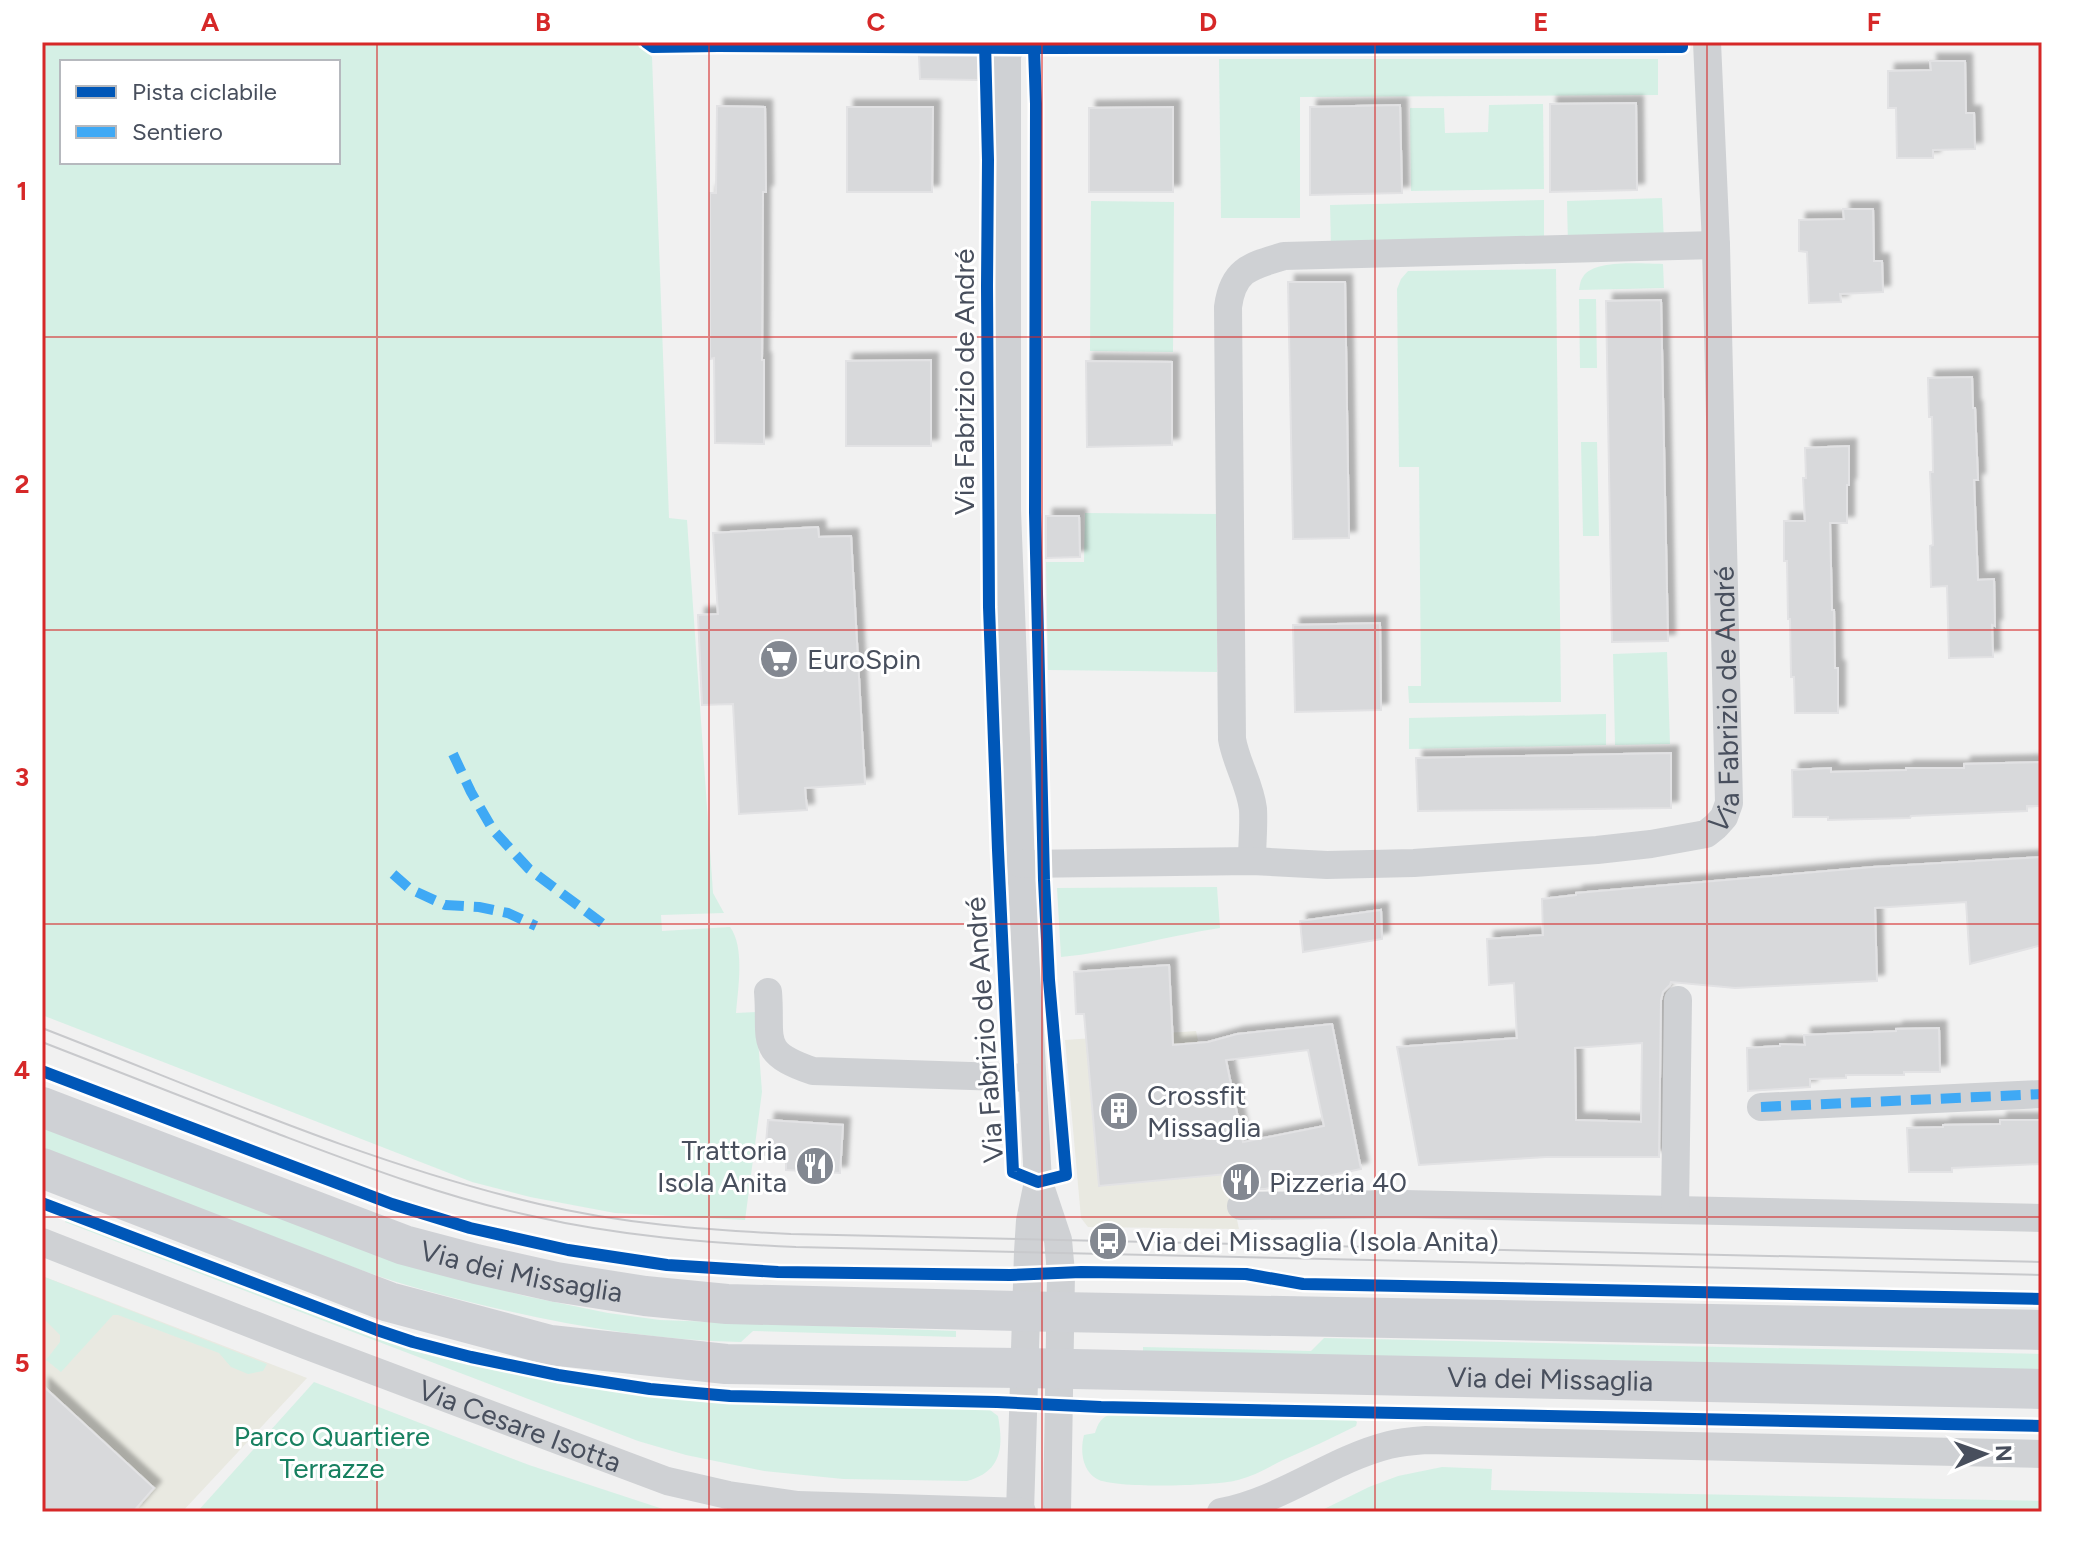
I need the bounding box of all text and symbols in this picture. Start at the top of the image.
text: A [201,6,220,38]
text: B [535,6,551,38]
text: C [867,6,886,38]
text: D [1199,6,1217,38]
text: E [1533,6,1549,38]
text: F [1867,6,1881,38]
legend [60,60,340,164]
text: Pista ciclabile [132,77,277,106]
text: Sentiero [132,117,223,146]
text: 1 [17,175,27,207]
street label: Via Fabrizio de André [947,249,981,515]
text: 2 [14,468,30,500]
street label: Via Fabrizio de André [1701,566,1746,840]
supermarket icon: EuroSpin [758,638,800,680]
place label: EuroSpin [807,642,921,676]
text: 3 [15,761,29,793]
street label: Via Fabrizio de André [958,896,1010,1164]
text: 4 [14,1054,30,1086]
place label: Crossfit Missaglia [1147,1078,1261,1144]
building icon: Crossfit Missaglia [1098,1090,1140,1132]
place label: Trattoria Isola Anita [657,1133,787,1199]
restaurant icon: Trattoria Isola Anita [794,1145,836,1187]
restaurant icon: Pizzeria 40 [1220,1161,1262,1203]
place label: Pizzeria 40 [1269,1165,1407,1199]
bus stop icon: Via dei Missaglia (Isola Anita) [1087,1220,1129,1262]
place label: Via dei Missaglia (Isola Anita) [1136,1224,1499,1258]
street label: Via dei Missaglia [417,1233,625,1309]
text: 5 [14,1347,30,1379]
street label: Via dei Missaglia [1447,1360,1654,1398]
street label: Via Cesare Isotta [414,1372,626,1479]
north arrow [1944,1414,2024,1494]
park label: Parco Quartiere Terrazze [234,1419,430,1485]
text: N [1990,1444,2017,1462]

